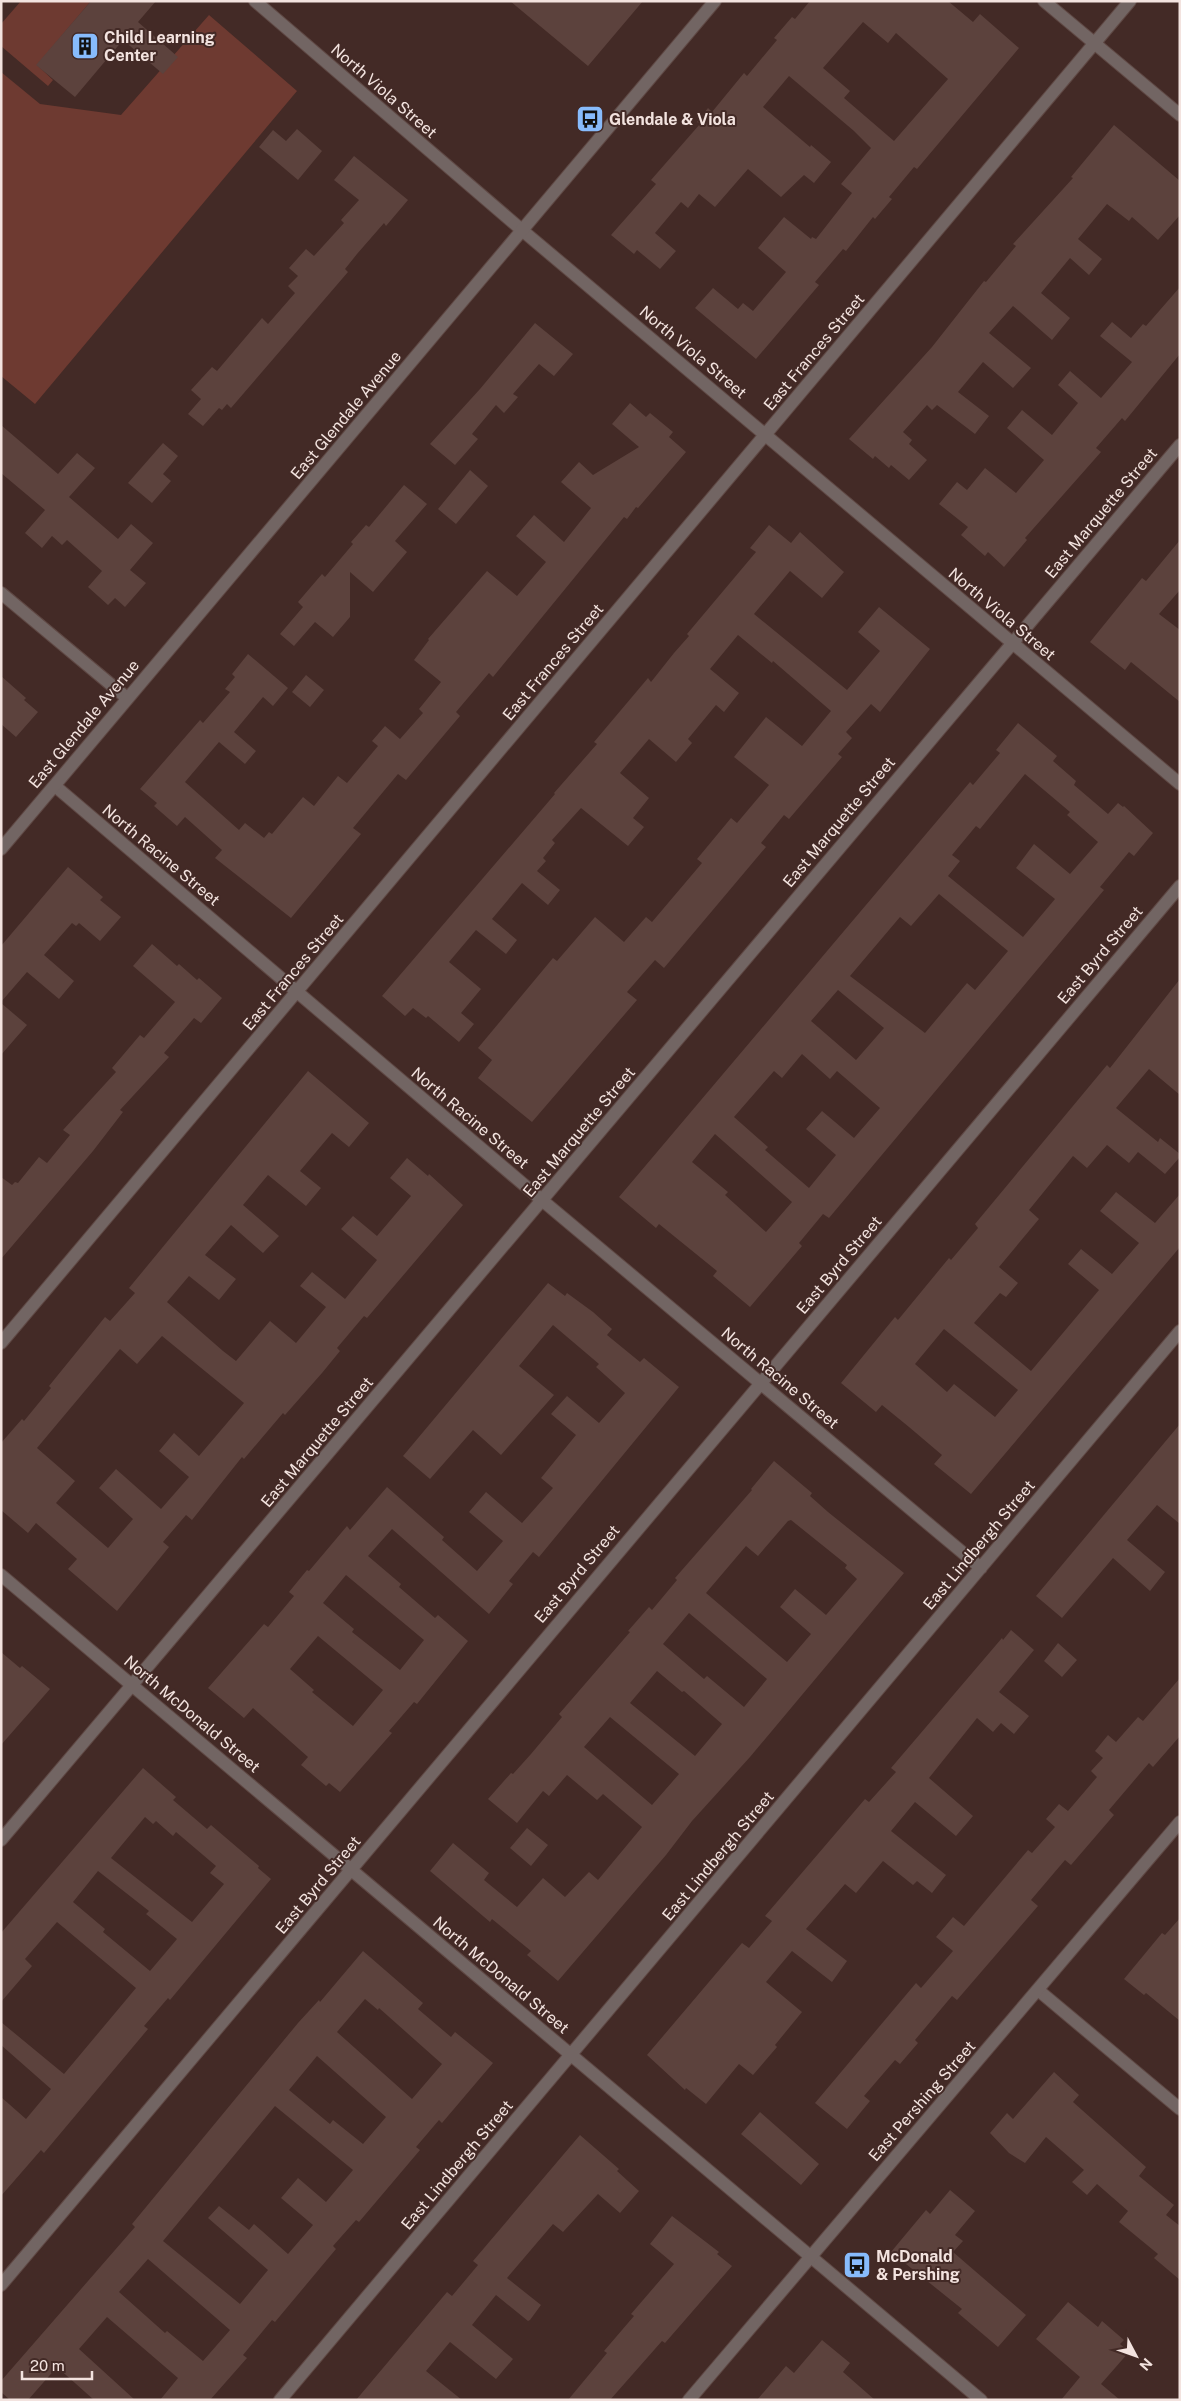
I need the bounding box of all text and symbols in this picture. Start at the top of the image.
place label: Child Learning Center [104,28,215,65]
building icon: Child Learning Center [70,31,100,61]
street label: North Viola Street [327,40,441,142]
bus stop icon: Glendale & Viola [575,104,605,134]
place label: Glendale & Viola [609,110,736,129]
street label: East Frances Street [760,290,868,414]
street label: North Viola Street [636,302,750,402]
street label: East Glendale Avenue [287,347,405,483]
street label: East Marquette Street [1041,444,1161,582]
street label: North Viola Street [945,564,1059,664]
street label: East Frances Street [499,600,607,724]
street label: East Glendale Avenue [25,656,143,792]
street label: East Marquette Street [779,753,899,891]
street label: North Racine Street [98,800,224,910]
street label: East Byrd Street [1053,902,1147,1008]
street label: East Frances Street [239,910,347,1034]
street label: North Racine Street [407,1063,533,1173]
street label: East Marquette Street [519,1063,639,1201]
street label: East Byrd Street [792,1212,886,1318]
street label: North Racine Street [717,1323,843,1433]
street label: East Marquette Street [257,1373,377,1511]
street label: East Lindbergh Street [919,1476,1039,1614]
street label: East Byrd Street [530,1521,624,1627]
street label: North McDonald Street [120,1652,264,1776]
street label: East Lindbergh Street [658,1787,778,1925]
street label: East Byrd Street [271,1832,365,1938]
street label: North McDonald Street [429,1913,573,2037]
street label: East Pershing Street [865,2037,979,2165]
street label: East Lindbergh Street [397,2096,517,2234]
place label: McDonald & Pershing [876,2247,960,2284]
bus stop icon: McDonald & Pershing [842,2250,872,2280]
north arrow [1111,2331,1161,2381]
scale bar [22,2348,92,2380]
text: N [1136,2355,1155,2374]
text: 20 m [30,2357,65,2374]

